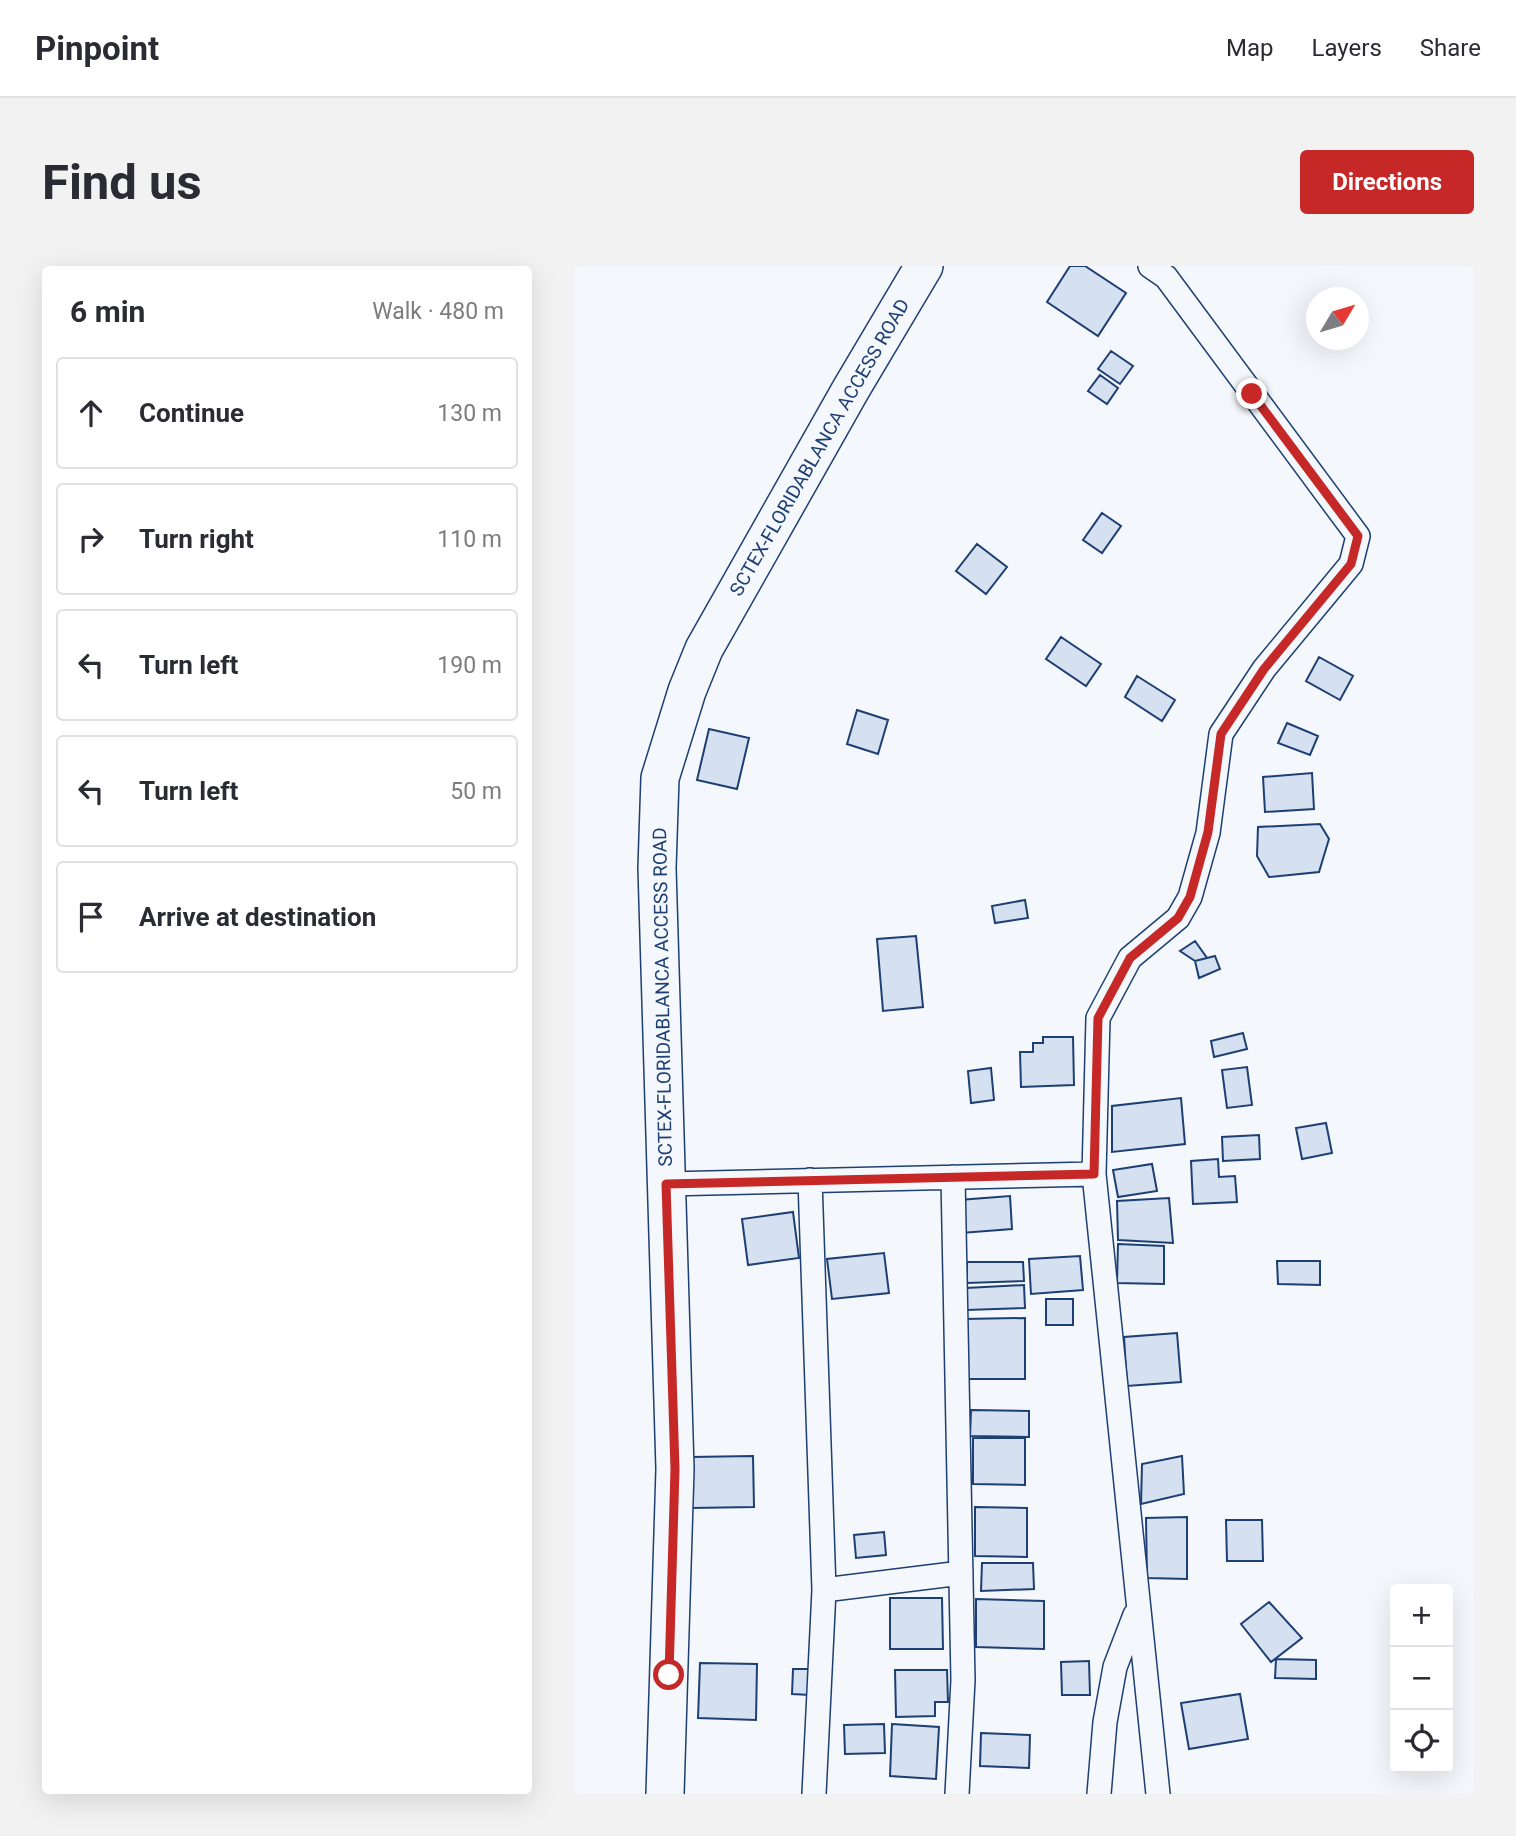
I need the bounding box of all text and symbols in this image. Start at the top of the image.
text: Pinpoint [35,29,159,68]
text: Map [1226,34,1274,62]
text: Layers [1312,34,1382,62]
text: Share [1420,34,1481,62]
button: Directions [1300,150,1474,214]
text: Find us [42,154,202,211]
north arrow [1306,287,1369,350]
text: 6 min [70,294,145,329]
street label: SCTEX-FLORIDABLANCA ACCESS ROAD [725,295,914,600]
text: Walk · 480 m [372,298,504,325]
route end [1236,378,1267,409]
icon: ahead [72,394,110,432]
text: Continue [139,398,244,428]
text: 130 m [437,400,502,427]
icon: right [72,520,110,558]
text: Turn right [139,524,254,554]
text: 110 m [437,526,502,553]
icon: left [72,646,110,684]
text: Turn left [139,650,238,680]
text: 190 m [437,652,502,679]
icon: left [72,772,110,810]
text: Turn left [139,776,238,806]
text: 50 m [450,778,502,805]
street label: SCTEX-FLORIDABLANCA ACCESS ROAD [648,827,677,1167]
icon: arrive [72,898,110,936]
text: Arrive at destination [139,902,376,932]
map controls [1390,1584,1453,1773]
button: + [1390,1584,1453,1647]
button: − [1390,1647,1453,1710]
route start [653,1659,684,1690]
button: locate [1390,1710,1453,1773]

